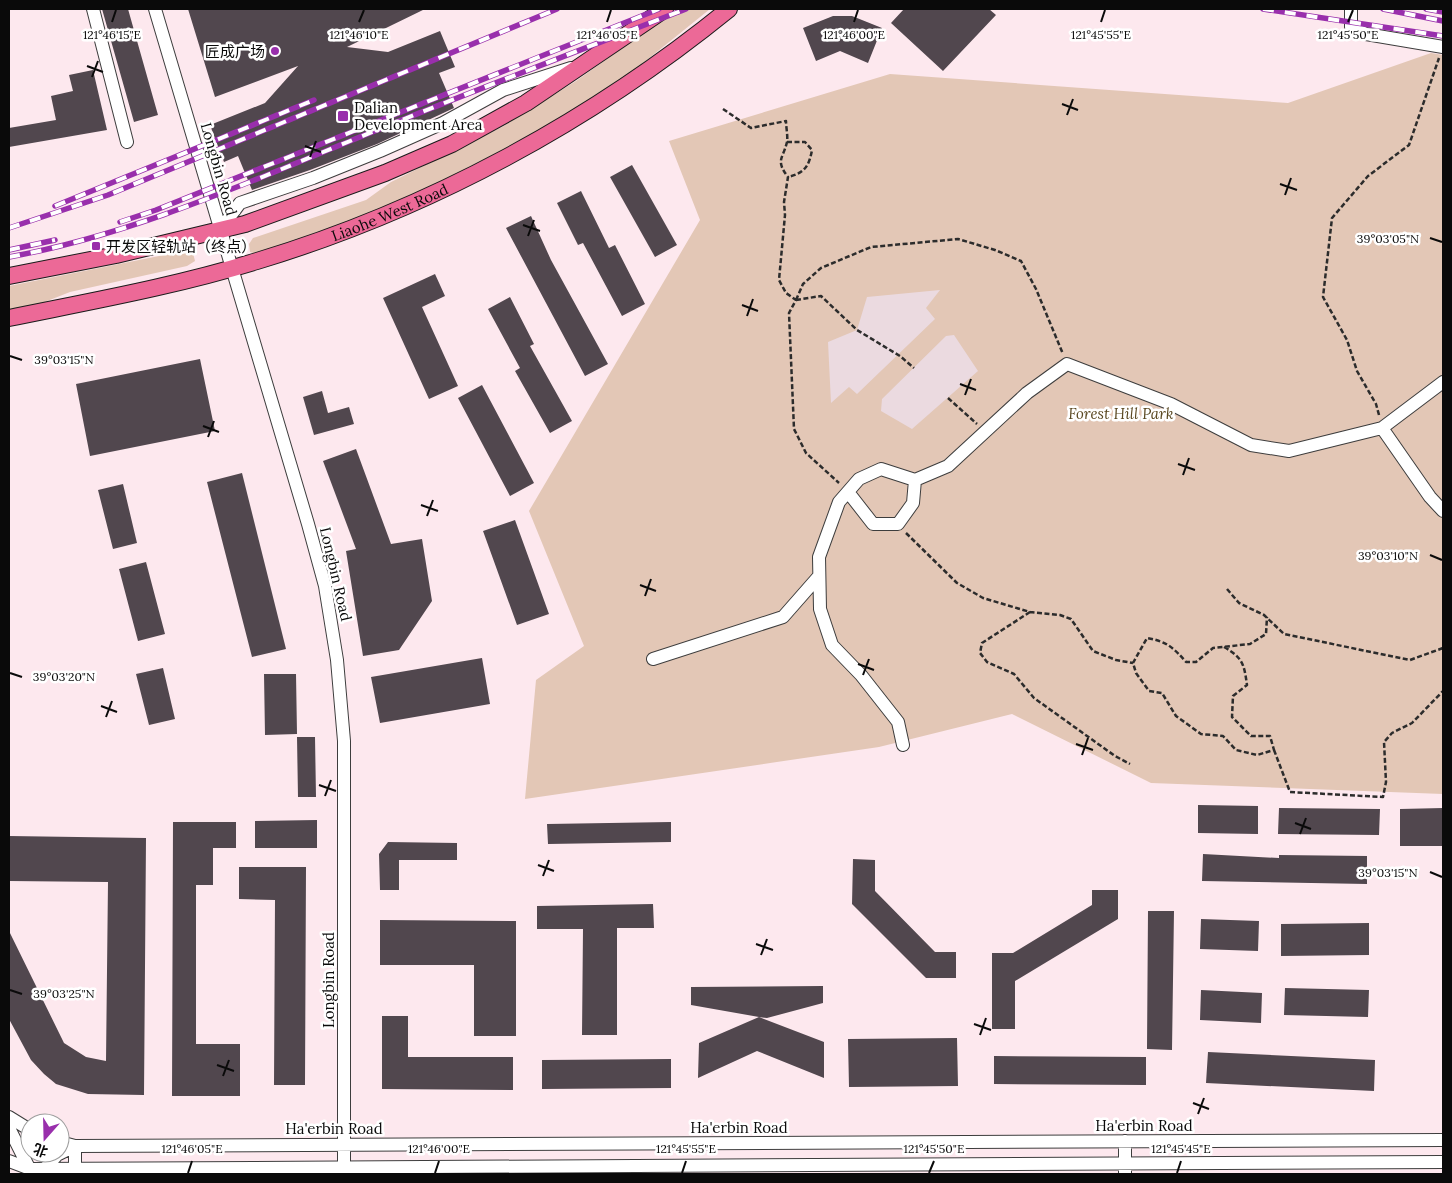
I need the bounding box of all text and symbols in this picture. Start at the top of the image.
text: 121°46'15"E [83,27,141,42]
text: 121°46'10"E [329,27,389,42]
text: 121°46'05"E [576,27,638,42]
text: 121°46'00"E [823,27,885,42]
text: 121°45'55"E [1071,27,1131,42]
text: 121°45'50"E [1318,27,1378,42]
place label: 匠成广场 [205,42,265,61]
marker: 匠成广场 [269,45,281,57]
place label: Dalian Development Area [354,98,483,134]
marker: Dalian Development Area [336,109,350,123]
street label: Longbin Road [197,120,241,218]
street label: Liaohe West Road [329,179,451,245]
text: 39°03'05"N [1357,231,1419,246]
place label: 开发区轻轨站（终点） [106,237,256,256]
marker: 开发区轻轨站（终点） [90,240,102,252]
text: 39°03'15"N [34,352,94,367]
park label: Forest Hill Park [1068,404,1174,423]
street label: Longbin Road [316,525,356,623]
text: 39°03'10"N [1358,548,1418,563]
text: 39°03'20"N [33,669,95,684]
text: 39°03'15"N [1358,865,1418,880]
street label: Longbin Road [319,932,338,1028]
text: 39°03'25"N [33,986,95,1001]
north arrow [20,1113,70,1163]
street label: Ha'erbin Road [1095,1116,1193,1135]
street label: Ha'erbin Road [690,1118,788,1137]
street label: Ha'erbin Road [285,1119,383,1138]
text: 北 [31,1139,50,1161]
text: 121°46'05"E [161,1141,223,1156]
text: 121°46'00"E [408,1141,470,1156]
text: 121°45'55"E [656,1141,716,1156]
text: 121°45'50"E [904,1141,964,1156]
text: 121°45'45"E [1151,1141,1211,1156]

